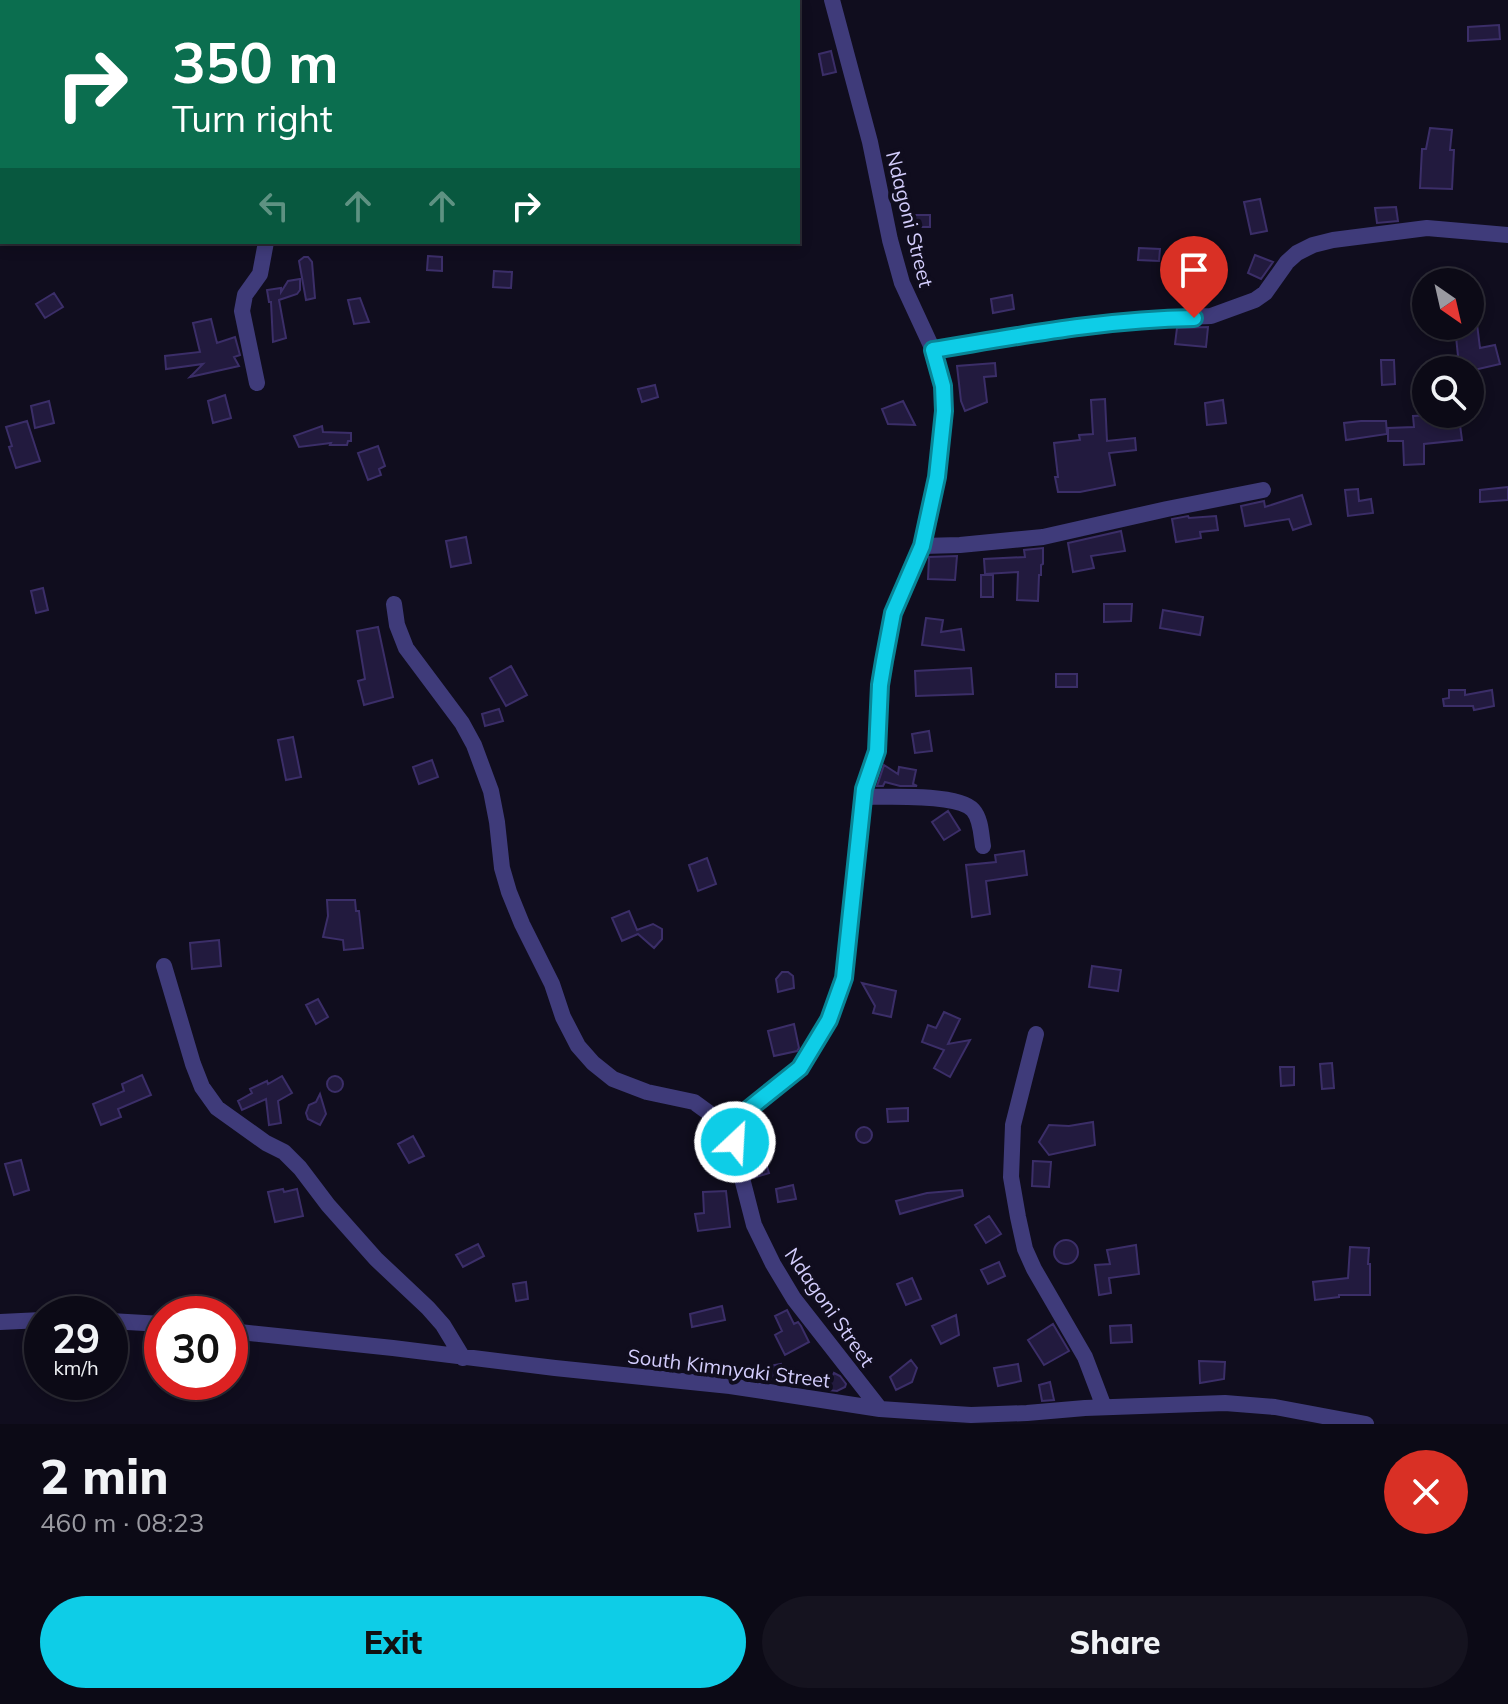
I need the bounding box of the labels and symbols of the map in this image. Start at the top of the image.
street label: Ndagoni Street [881,148,939,290]
pin [1160,236,1228,318]
north arrow [1412,268,1484,340]
position arrow [693,1100,777,1184]
street label: Ndagoni Street [780,1243,880,1371]
speed limit sign: 30 [144,1296,248,1400]
street label: South Kimnyaki Street [626,1343,832,1393]

